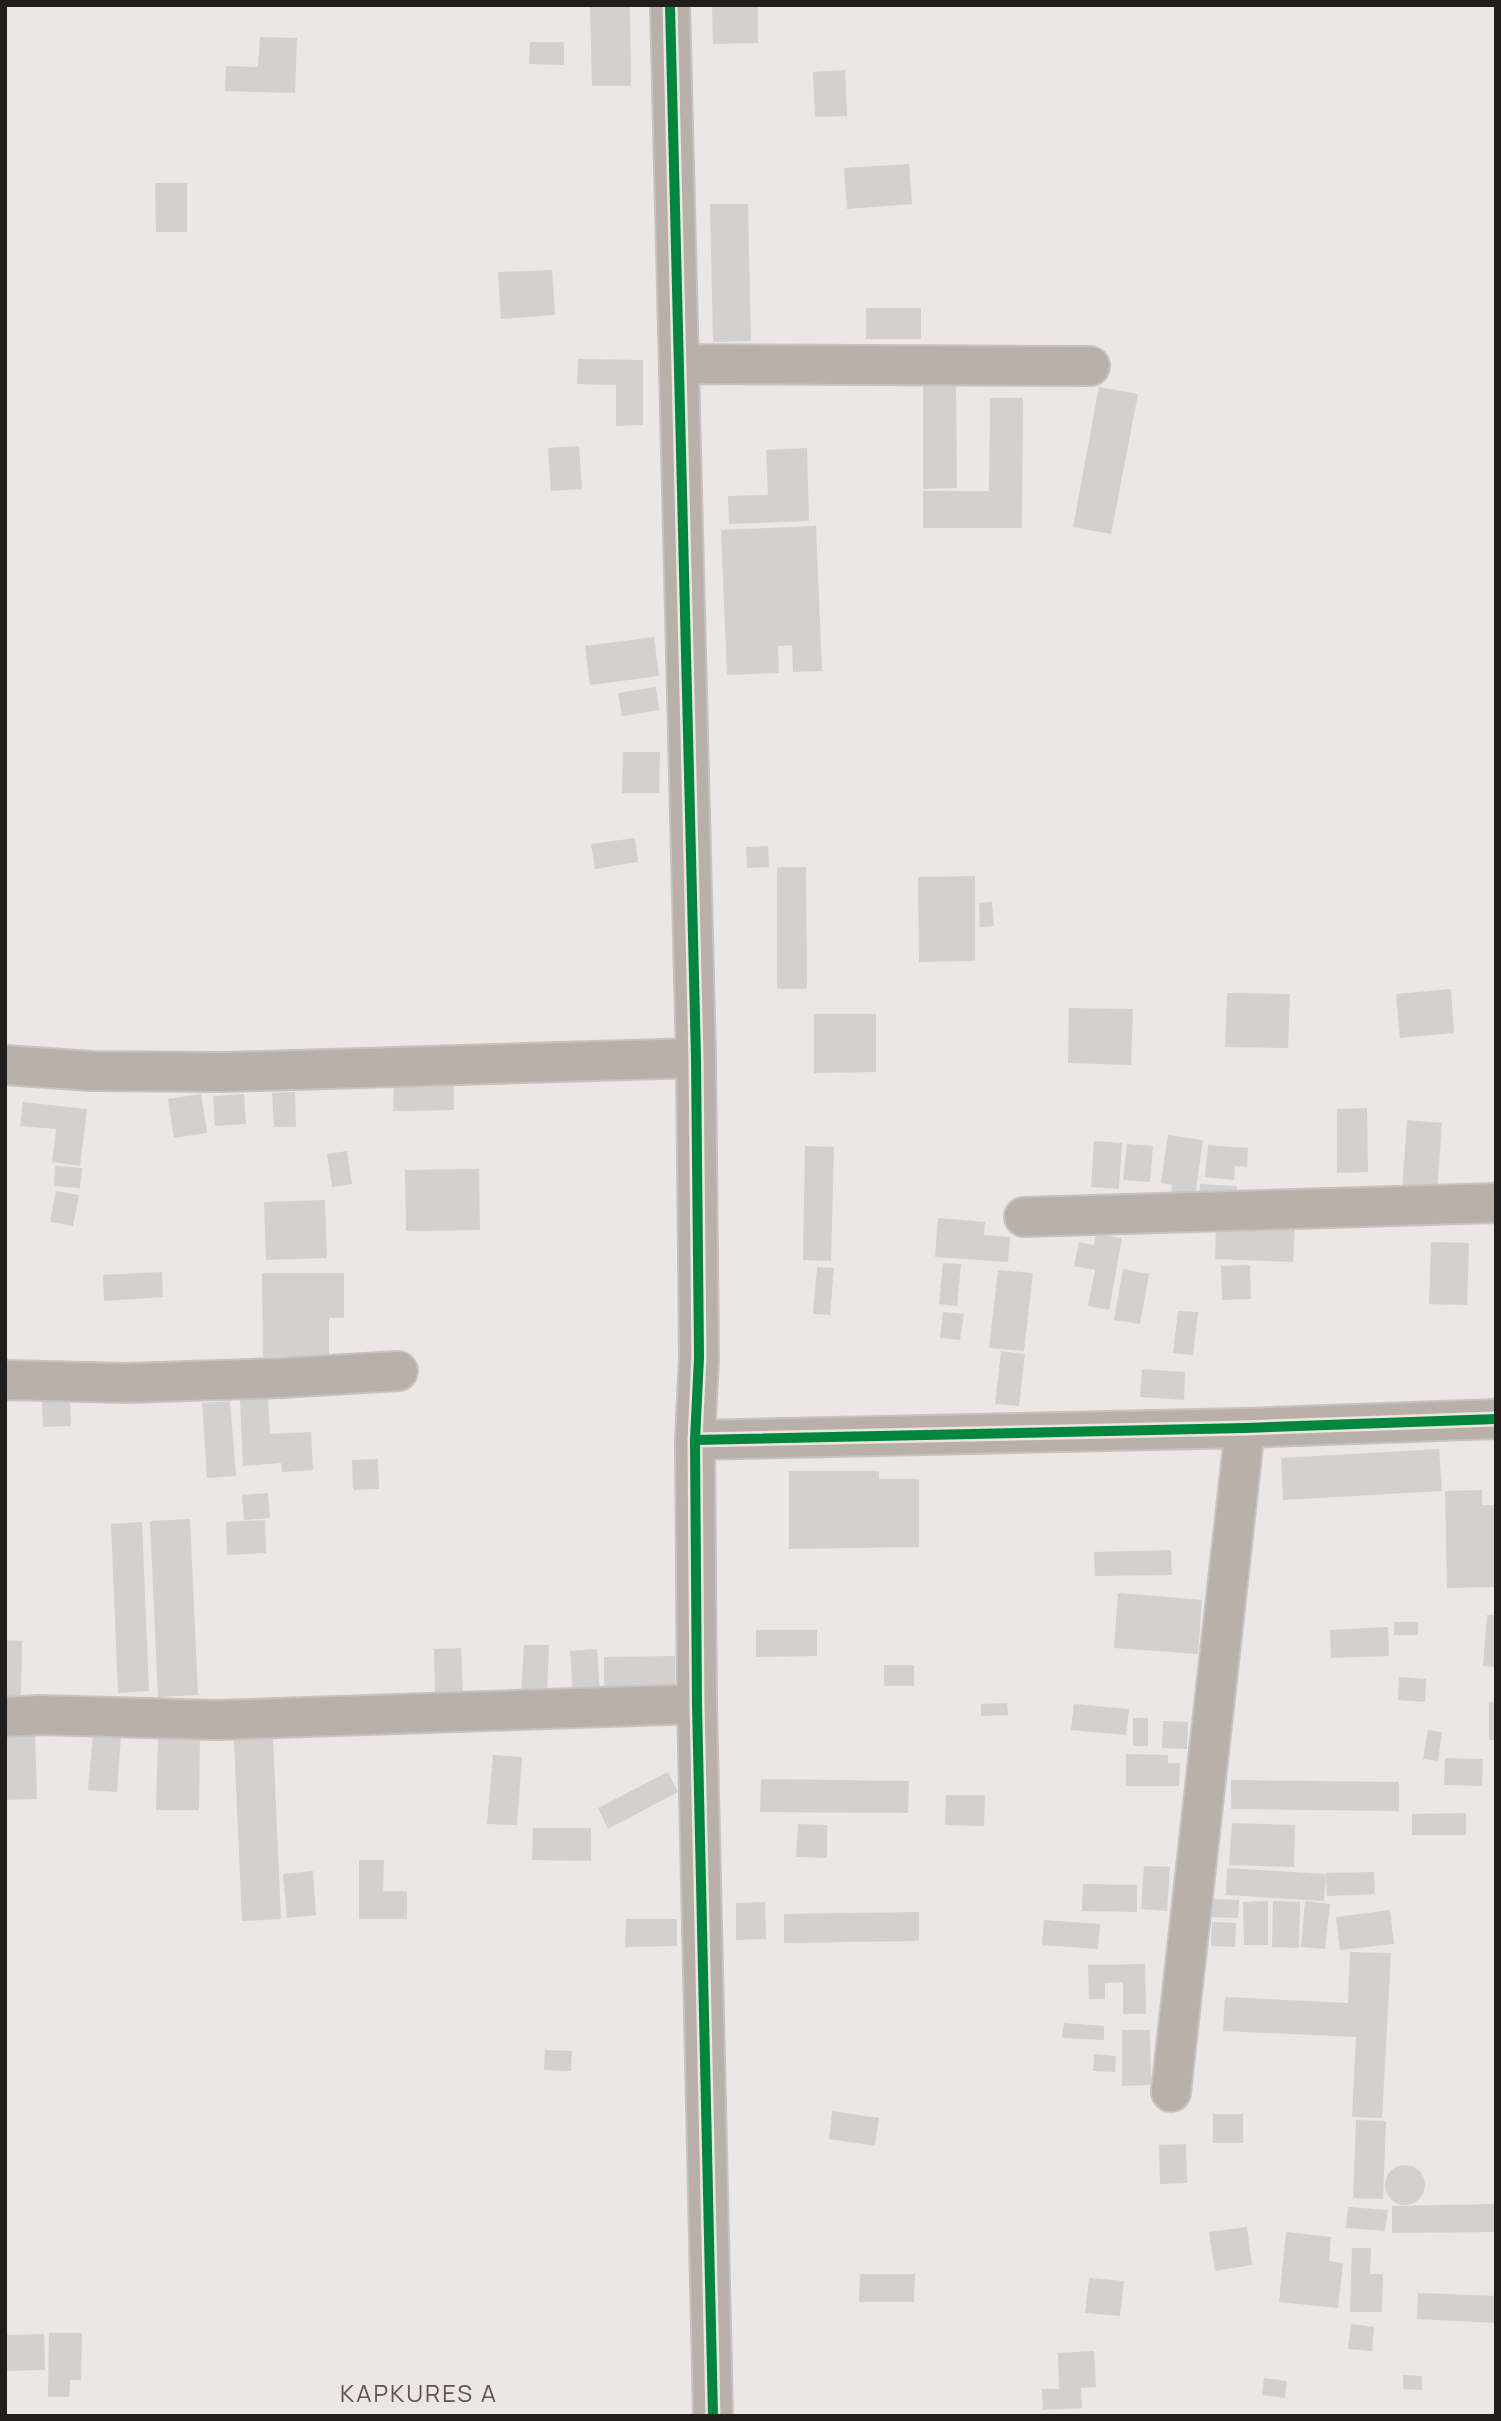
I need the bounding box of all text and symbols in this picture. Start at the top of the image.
district label: KAPKURES A [340,2376,498,2409]

